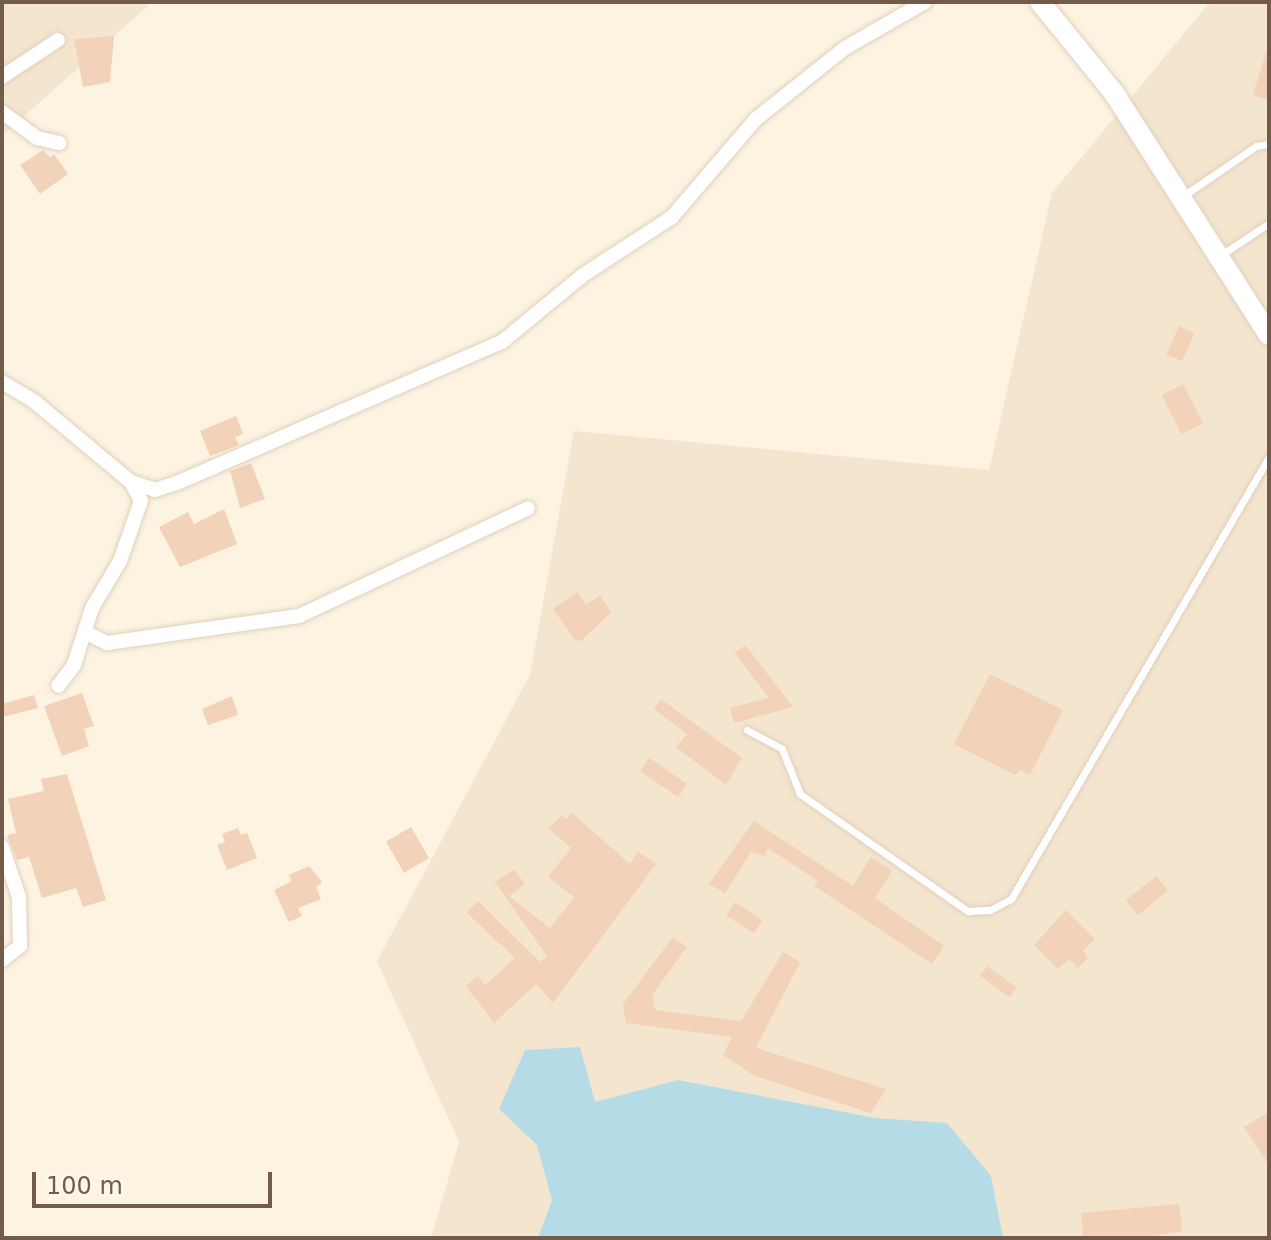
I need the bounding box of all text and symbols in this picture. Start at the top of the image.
scale bar [36,1156,276,1206]
text: 100 m [46,1172,123,1200]

